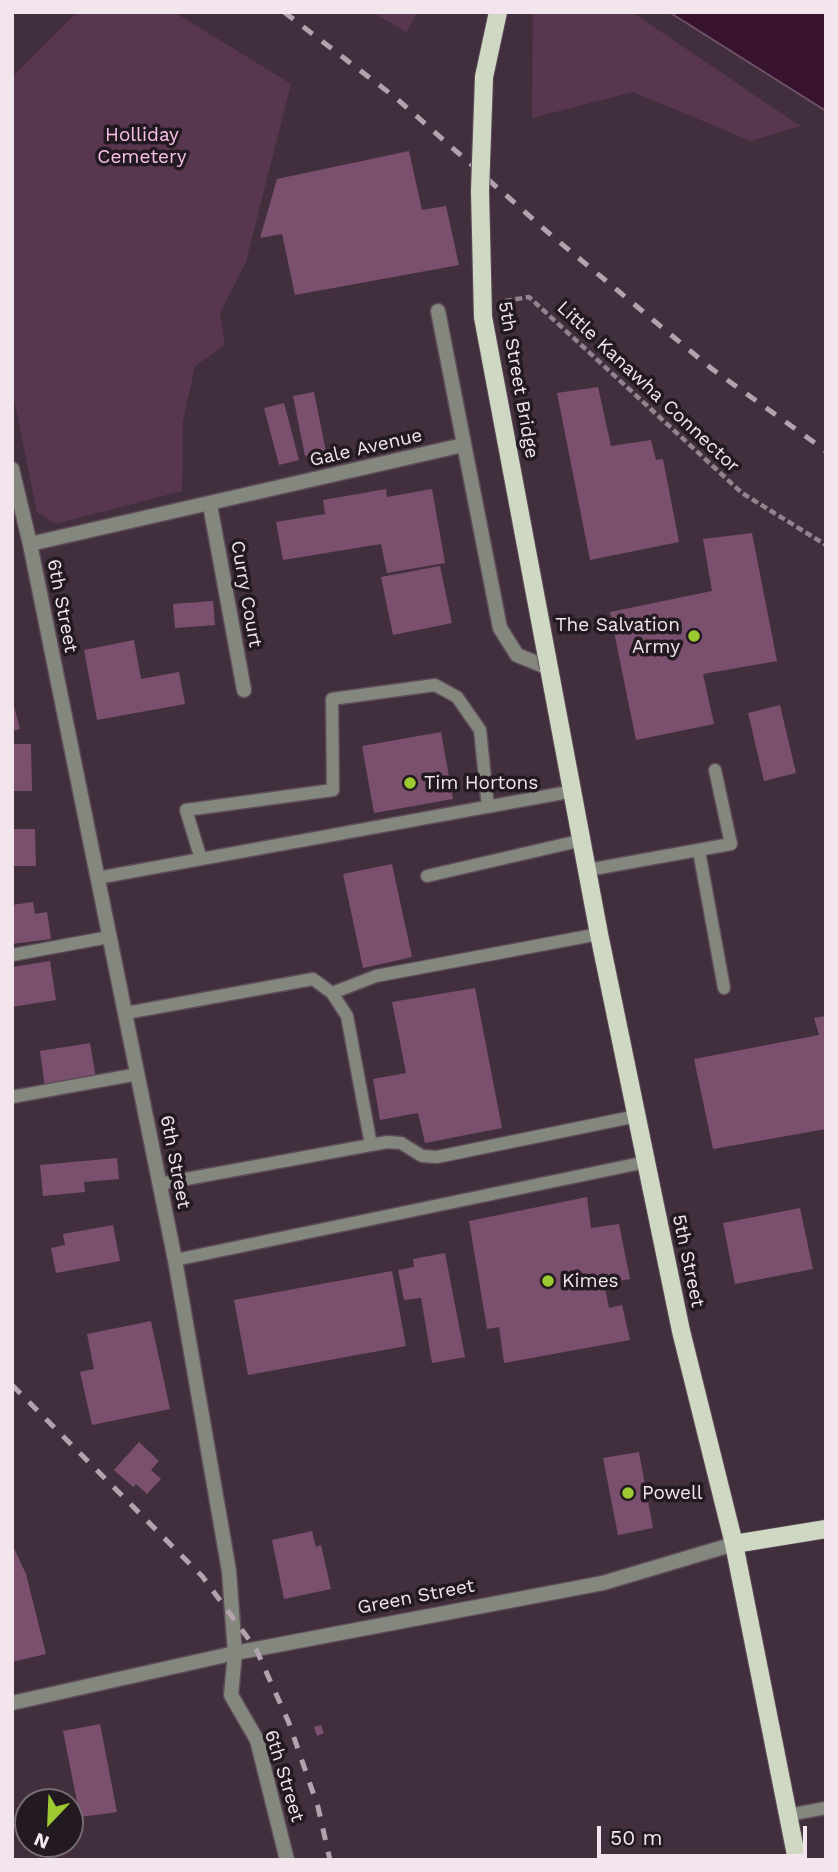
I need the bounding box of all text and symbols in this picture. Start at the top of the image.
park label: Holliday Cemetery [97,124,187,168]
street label: Little Kanawha Connector [552,296,744,478]
street label: 5th Street Bridge [493,300,543,460]
street label: Gale Avenue [307,424,425,472]
street label: Curry Court [225,539,267,649]
street label: 6th Street [42,557,82,655]
place label: The Salvation Army [555,614,680,658]
marker: The Salvation Army [686,628,702,644]
place label: Tim Hortons [424,772,538,794]
marker: Tim Hortons [402,775,418,791]
street label: 6th Street [155,1113,195,1211]
street label: 5th Street [667,1212,709,1310]
place label: Kimes [562,1270,619,1292]
marker: Kimes [540,1273,556,1289]
place label: Powell [642,1482,703,1504]
marker: Powell [620,1485,636,1501]
street label: Green Street [356,1574,476,1620]
street label: 6th Street [259,1727,309,1825]
north arrow [14,1788,84,1858]
scale bar [600,1812,810,1856]
text: 50 m [610,1825,662,1850]
text: N [30,1828,52,1854]

